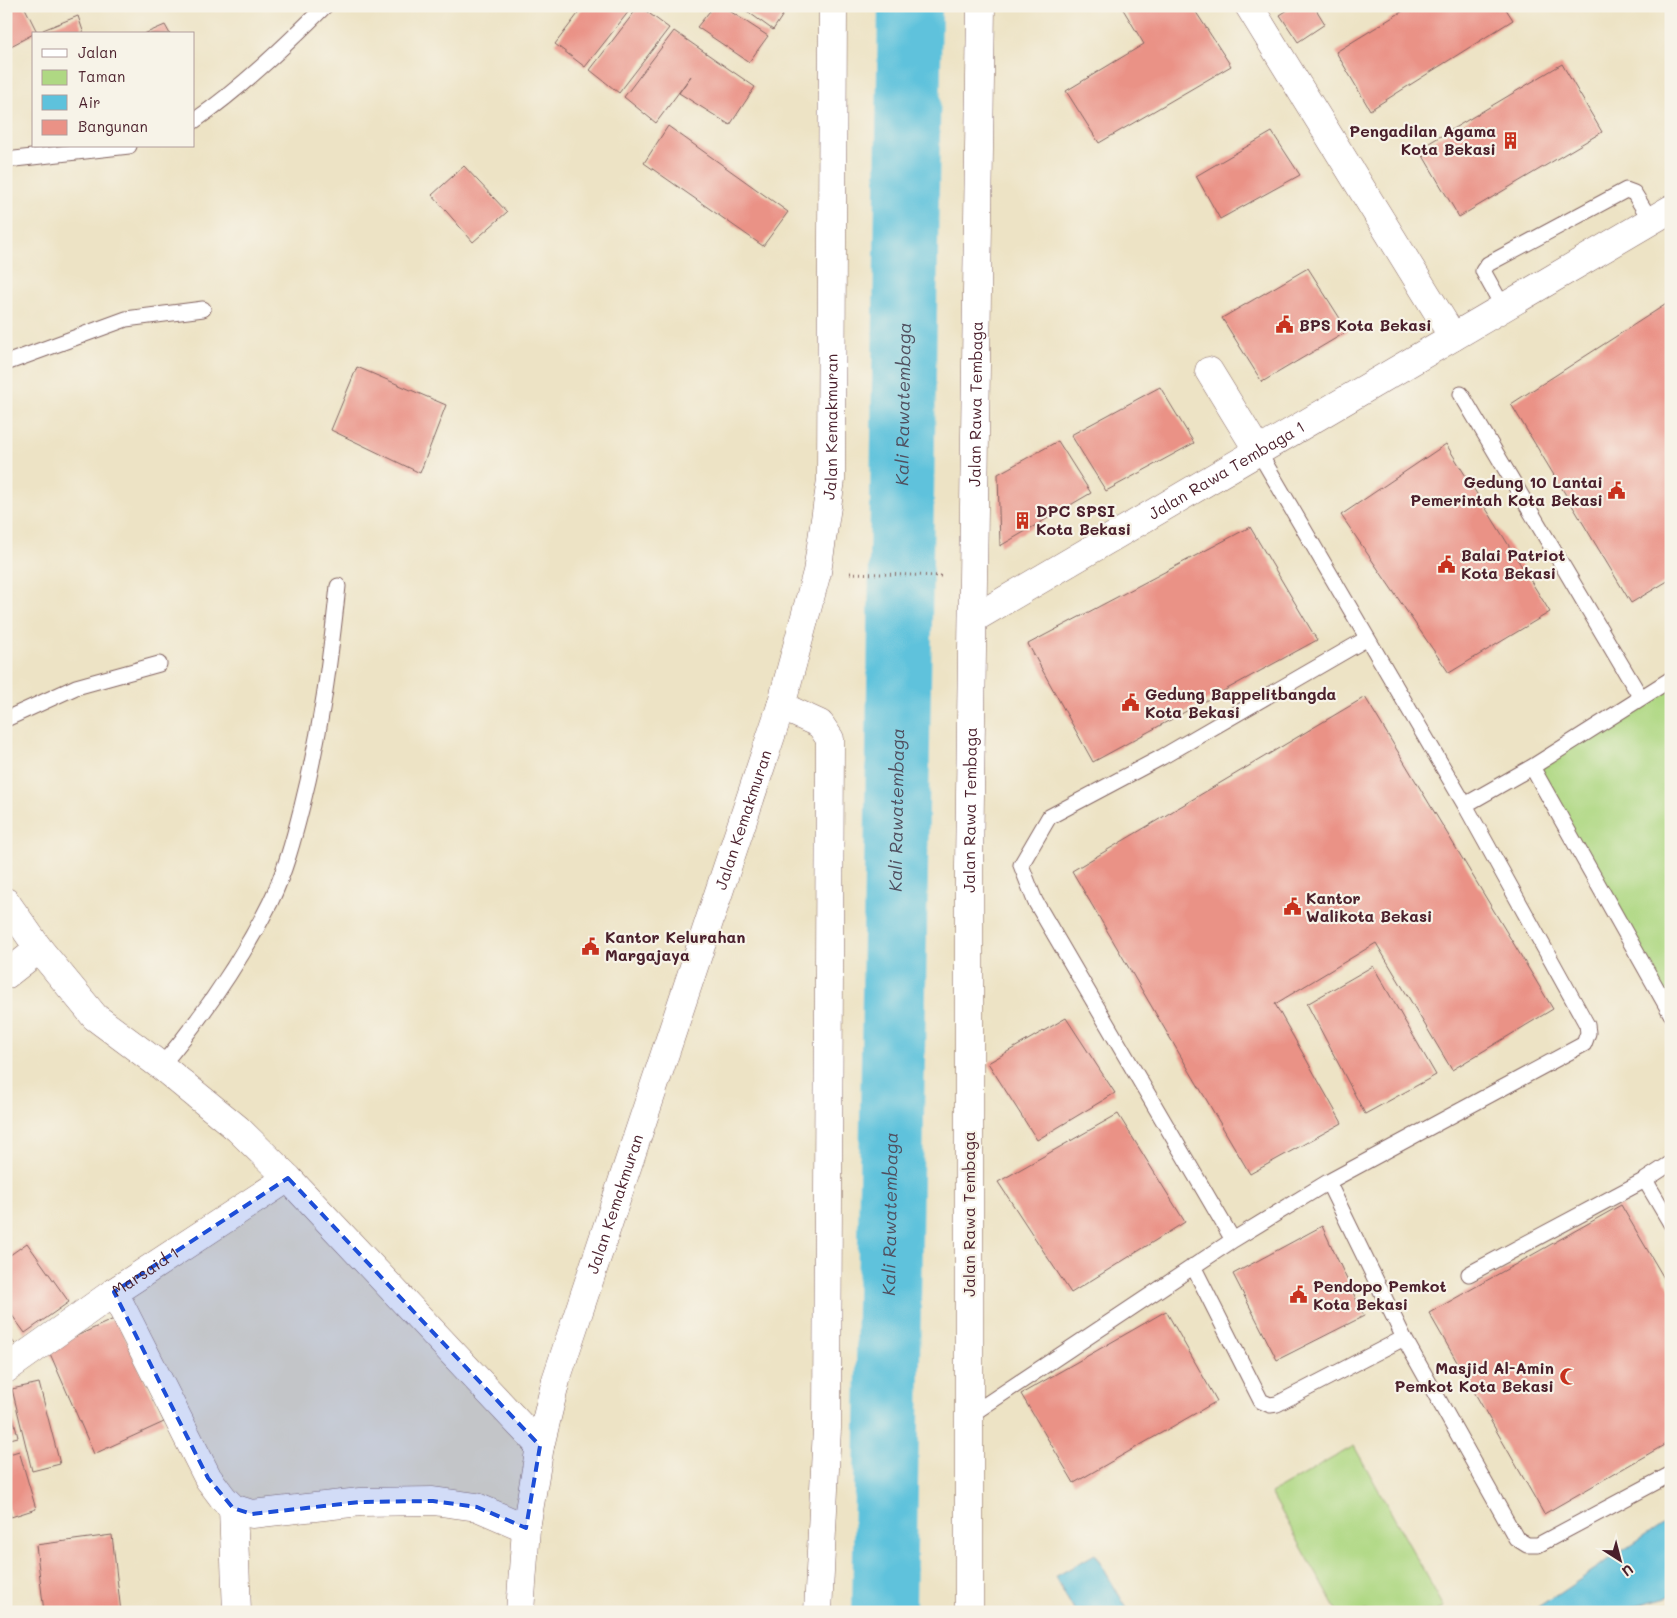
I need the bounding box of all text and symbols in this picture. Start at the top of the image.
legend [32,32,195,148]
text: Jalan [78,42,117,62]
text: Taman [78,66,125,86]
text: Air [78,92,101,112]
text: Bangunan [78,116,148,136]
place label: Pengadilan Agama Kota Bekasi [1349,120,1496,159]
building icon: Pengadilan Agama Kota Bekasi [1500,130,1520,150]
place label: BPS Kota Bekasi [1299,314,1432,335]
public building icon: BPS Kota Bekasi [1275,315,1295,335]
street label: Jalan Rawa Tembaga [963,321,987,487]
water label: Kali Rawatembaga [889,322,916,486]
street label: Jalan Kemakmuran [817,354,842,501]
street label: Jalan Rawa Tembaga 1 [1144,416,1308,524]
place label: Gedung 10 Lantai Pemerintah Kota Bekasi [1410,471,1603,510]
public building icon: Gedung 10 Lantai Pemerintah Kota Bekasi [1607,481,1627,501]
place label: DPC SPSI Kota Bekasi [1036,500,1131,539]
building icon: DPC SPSI Kota Bekasi [1012,510,1032,530]
place label: Balai Patriot Kota Bekasi [1461,544,1565,583]
public building icon: Balai Patriot Kota Bekasi [1437,554,1457,574]
place label: Gedung Bappelitbangda Kota Bekasi [1145,683,1337,722]
public building icon: Gedung Bappelitbangda Kota Bekasi [1121,693,1141,713]
street label: Jalan Rawa Tembaga [958,727,981,893]
water label: Kali Rawatembaga [883,728,909,892]
street label: Jalan Kemakmuran [709,747,776,892]
place label: Kantor Walikota Bekasi [1306,887,1432,926]
public building icon: Kantor Walikota Bekasi [1282,897,1302,917]
place label: Kantor Kelurahan Margajaya [605,926,745,965]
public building icon: Kantor Kelurahan Margajaya [581,936,601,956]
street label: Jalan Kemakmuran [581,1131,647,1276]
street label: Jalan Rawa Tembaga [958,1131,979,1297]
water label: Kali Rawatembaga [876,1132,903,1296]
street label: Marsaid 1 [107,1242,182,1301]
place label: Pendopo Pemkot Kota Bekasi [1313,1275,1447,1314]
public building icon: Pendopo Pemkot Kota Bekasi [1289,1285,1309,1305]
place label: Masjid Al-Amin Pemkot Kota Bekasi [1394,1357,1554,1396]
mosque icon: Masjid Al-Amin Pemkot Kota Bekasi [1558,1367,1578,1387]
north arrow [1594,1536,1644,1586]
text: U [1618,1560,1638,1582]

